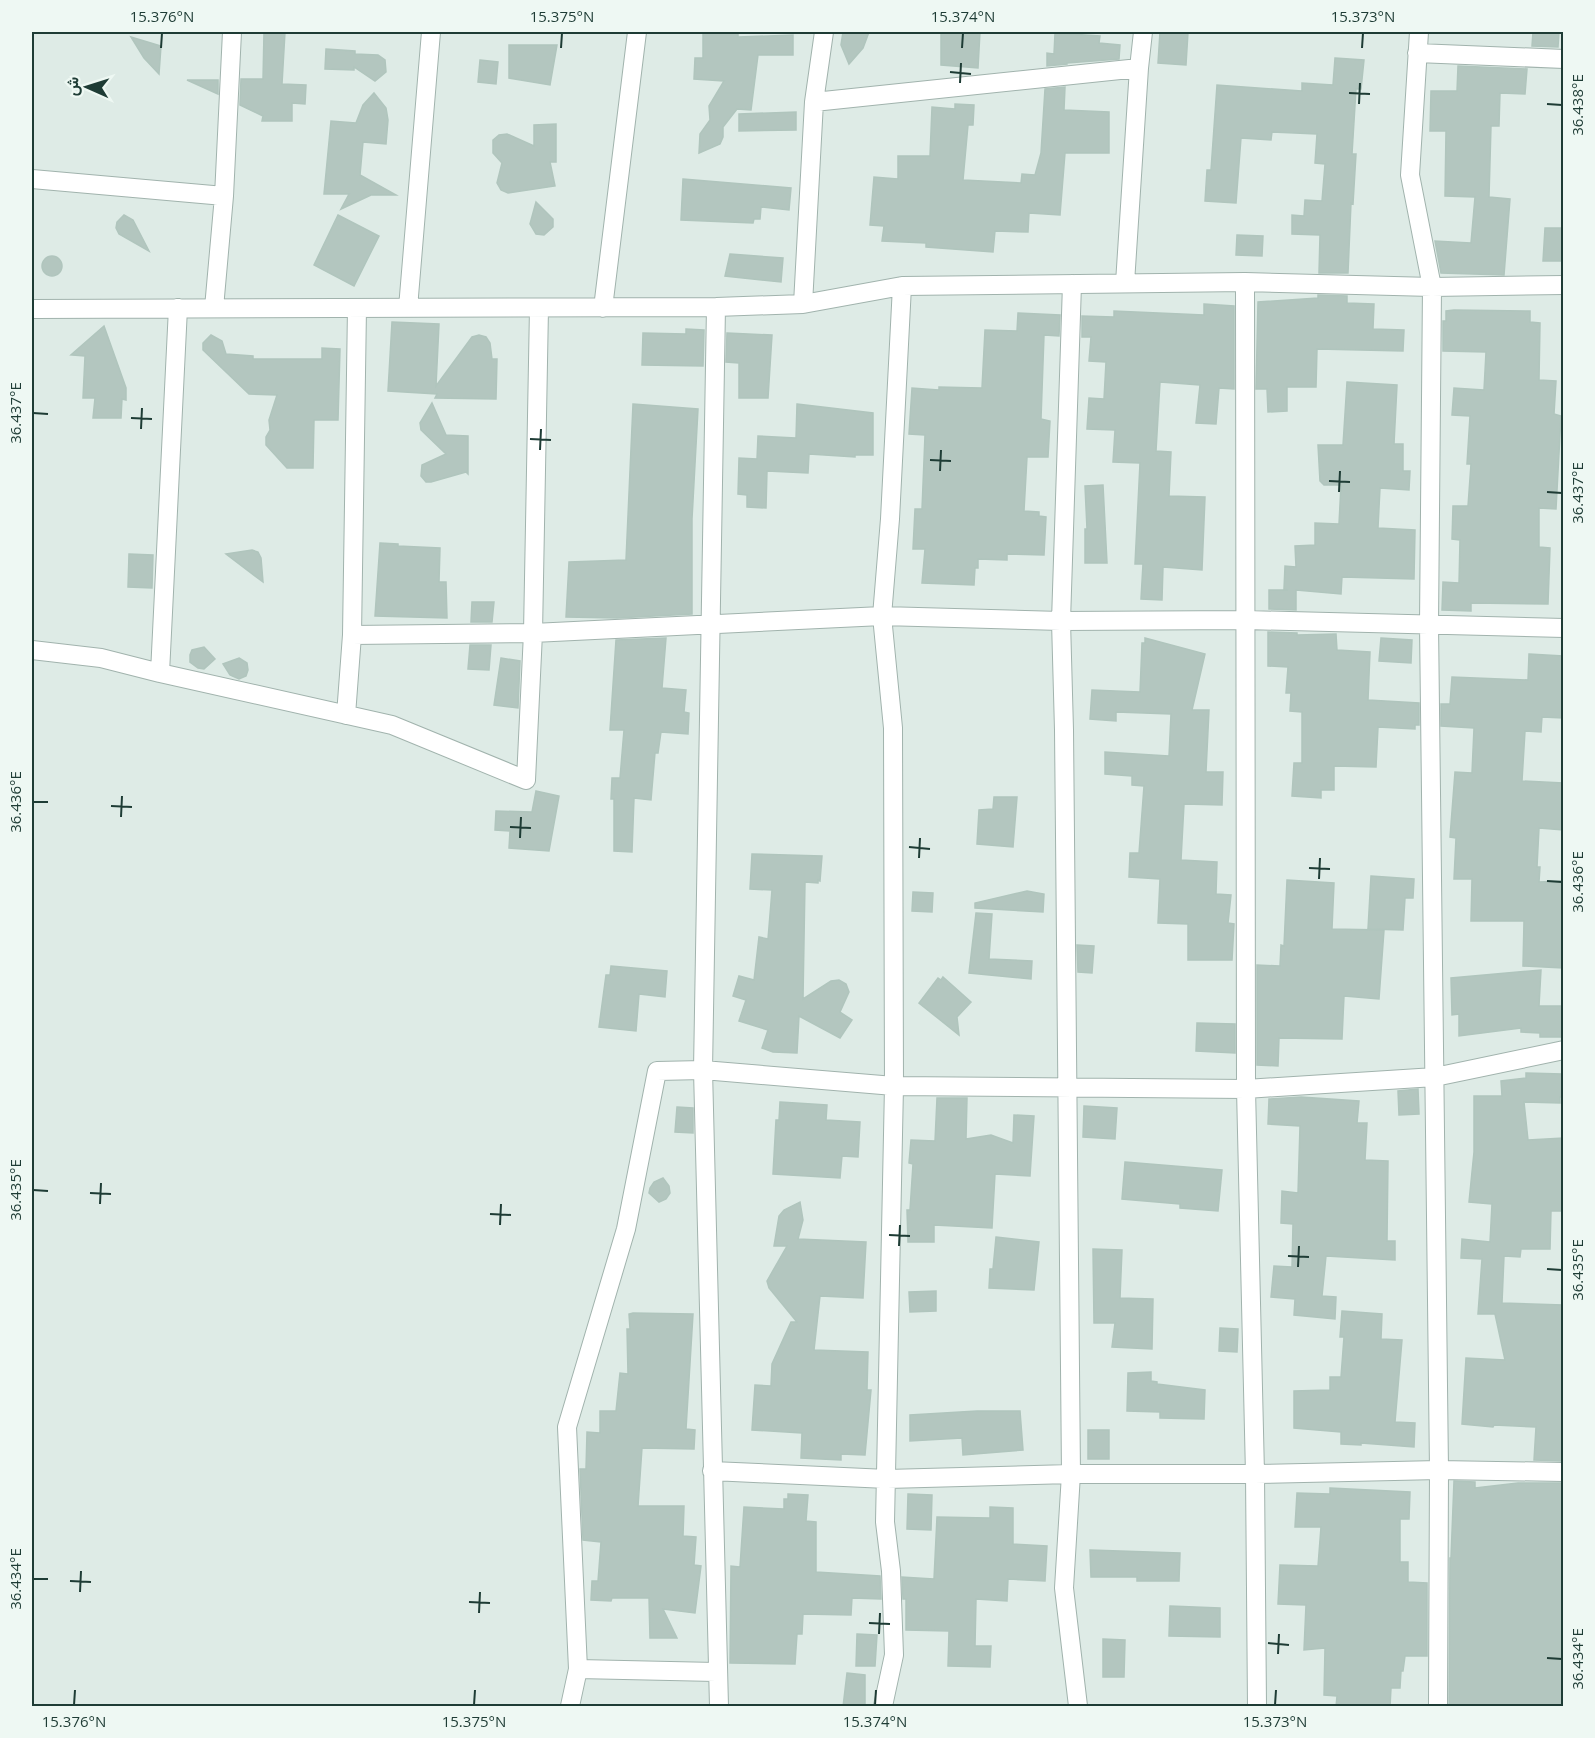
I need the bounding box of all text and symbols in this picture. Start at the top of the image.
text: 15.376°N [130,6,194,26]
text: 15.375°N [530,6,594,26]
text: 15.374°N [931,6,995,26]
text: 15.373°N [1331,6,1395,26]
north arrow [57,57,117,117]
text: 36.438°E [1567,74,1587,136]
text: ش [61,76,84,96]
text: 36.437°E [5,382,25,444]
text: 36.437°E [1567,462,1587,524]
text: 36.436°E [5,771,25,833]
text: 36.436°E [1567,851,1587,913]
text: 36.435°E [5,1159,25,1221]
text: 36.435°E [1567,1239,1587,1301]
text: 36.434°E [5,1548,25,1610]
text: 36.434°E [1567,1628,1587,1690]
text: 15.376°N [42,1711,106,1731]
text: 15.375°N [442,1711,506,1731]
text: 15.374°N [843,1711,907,1731]
text: 15.373°N [1243,1711,1307,1731]

